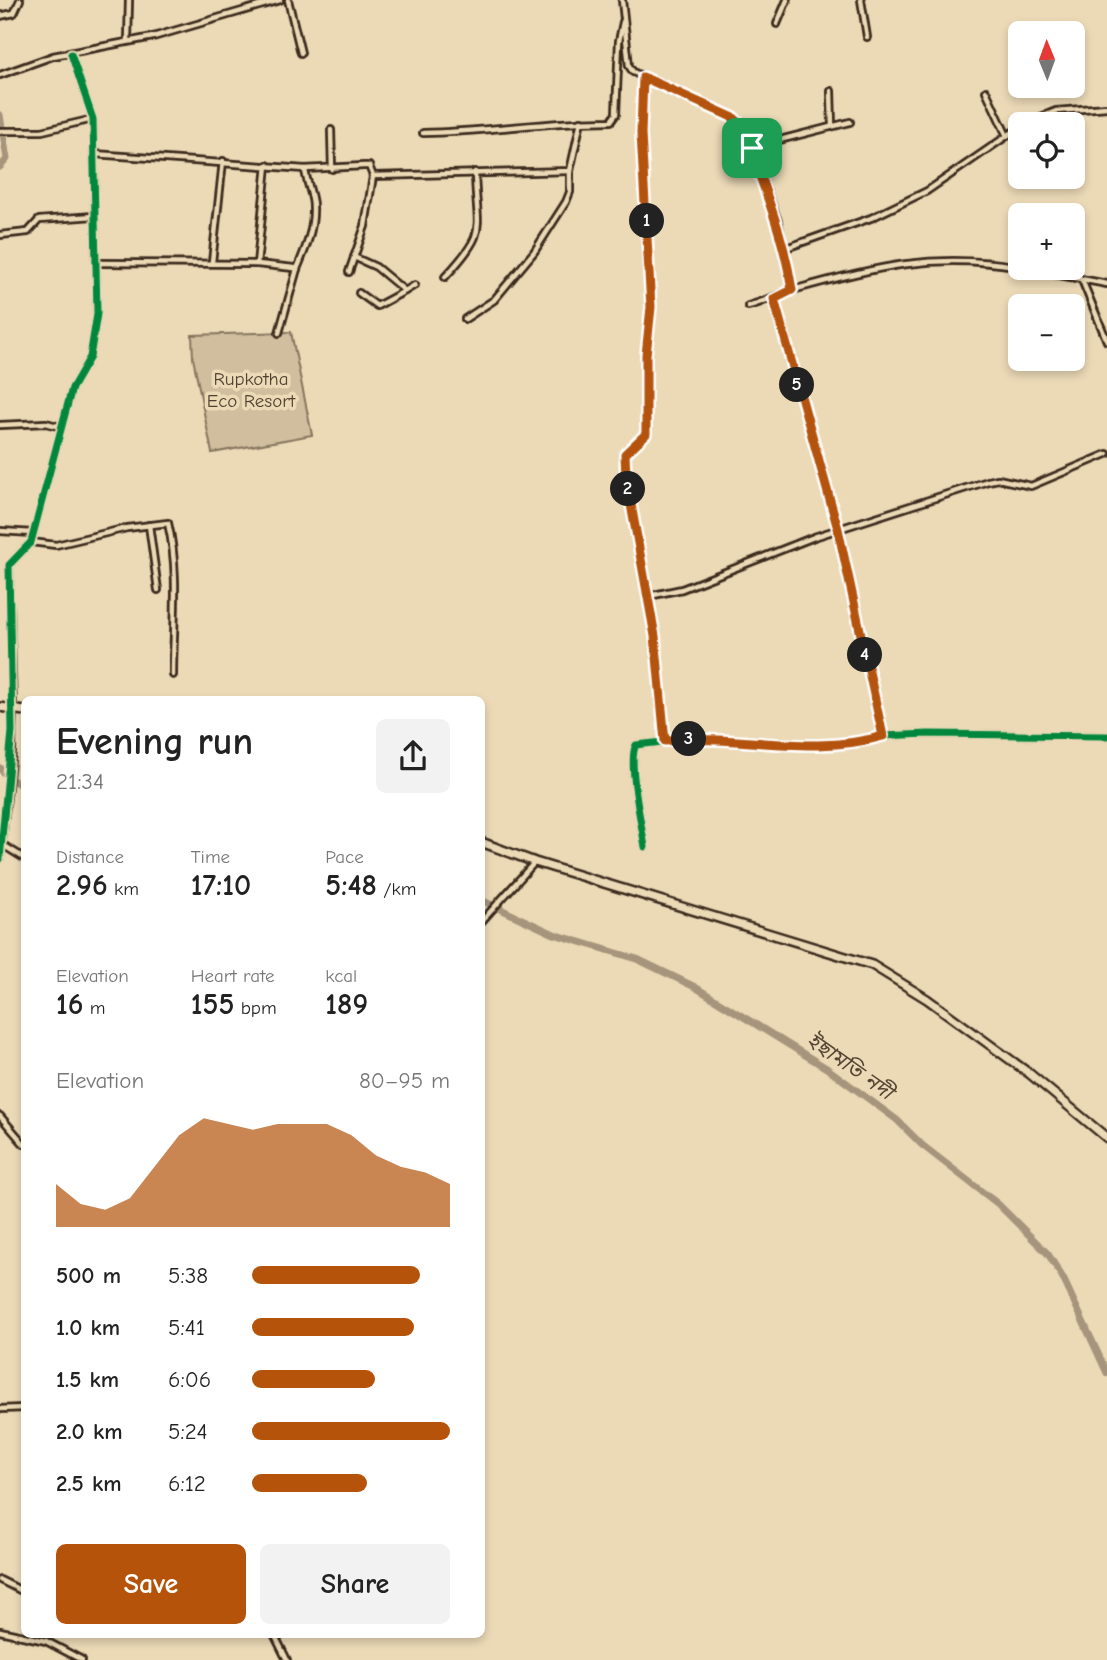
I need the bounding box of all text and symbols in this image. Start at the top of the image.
north arrow [1008,21,1085,98]
map controls [1008,21,1085,371]
button: locate [1008,112,1085,189]
pin [722,118,782,178]
icon: arrive [733,129,771,167]
button: + [1008,203,1085,280]
pin: 1 [630,204,664,238]
text: 1 [643,209,650,231]
button: − [1008,294,1085,371]
park label: Rupkotha Eco Resort [207,368,296,412]
pin: 5 [780,368,814,402]
text: 5 [791,373,802,395]
pin: 2 [610,472,646,506]
text: 2 [623,477,632,499]
pin: 4 [848,638,882,672]
text: 4 [860,643,869,665]
button: share [376,719,450,793]
text: Evening run [56,720,253,764]
pin: 3 [672,722,706,756]
text: 3 [684,727,693,749]
text: 21:34 [56,768,104,795]
text: Distance [56,846,124,868]
text: Time [191,846,230,868]
text: Pace [325,846,364,868]
text: 2.96 [56,868,108,903]
text: 17:10 [191,868,251,903]
text: 5:48 [325,868,377,903]
text: km [108,878,139,900]
text: /km [377,878,416,900]
text: Elevation [56,965,129,987]
text: Heart rate [191,965,274,987]
text: kcal [325,965,357,987]
text: 16 [56,987,83,1022]
text: 155 [191,987,234,1022]
text: 189 [325,987,368,1022]
text: m [83,997,106,1019]
text: bpm [234,997,277,1019]
water label: ইছামতি নদী [802,1027,902,1107]
text: Elevation [56,1067,144,1094]
text: 80–95 m [359,1067,450,1094]
text: 500 m [56,1262,121,1289]
text: 5:38 [168,1262,208,1289]
text: 1.0 km [56,1314,120,1341]
text: 5:41 [168,1314,205,1341]
text: 1.5 km [56,1366,119,1393]
text: 6:06 [168,1366,211,1393]
text: 2.0 km [56,1418,122,1445]
text: 5:24 [168,1418,208,1445]
text: 2.5 km [56,1470,122,1497]
text: 6:12 [168,1470,206,1497]
button: Save [56,1544,246,1624]
button: Share [260,1544,450,1624]

